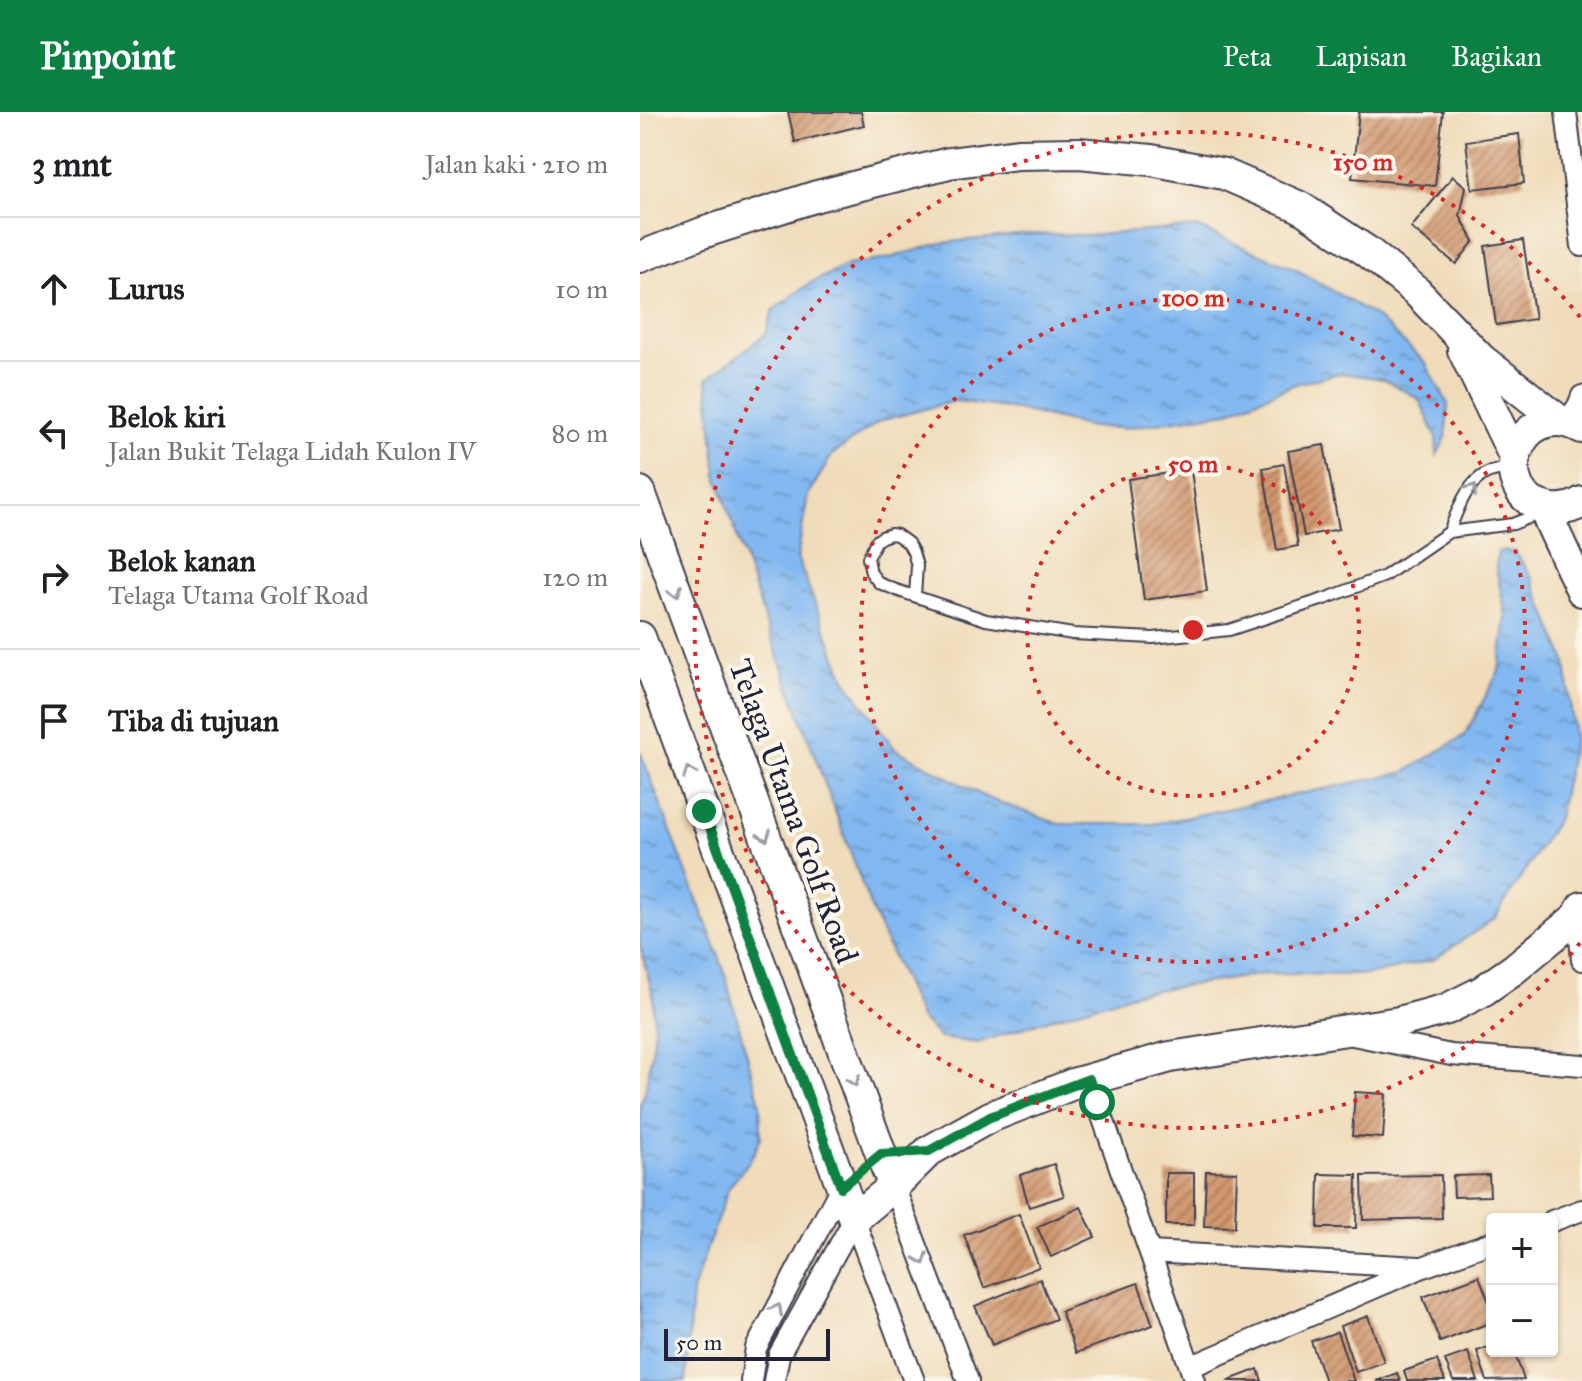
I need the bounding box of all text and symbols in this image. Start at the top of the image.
text: Pinpoint [40,33,176,79]
text: Peta [1223,39,1272,74]
text: Lapisan [1316,39,1407,74]
text: Bagikan [1451,39,1542,74]
text: 3 mnt [32,144,112,185]
text: 150 m [1333,147,1394,177]
text: Jalan kaki · 210 m [425,148,608,180]
icon: ahead [32,267,76,311]
text: Lurus [108,271,184,307]
text: 10 m [555,273,608,305]
text: 100 m [1162,283,1225,313]
text: Belok kiri [108,399,226,435]
icon: left [32,411,76,455]
text: 80 m [552,417,608,449]
text: Jalan Bukit Telaga Lidah Kulon IV [108,435,476,467]
text: 50 m [1168,449,1219,479]
one-way arrow [1463,483,1477,498]
text: Belok kanan [108,543,256,579]
icon: right [32,555,76,599]
text: 120 m [542,561,608,593]
text: Telaga Utama Golf Road [108,579,369,611]
one-way arrow [666,584,683,598]
centre of rings [1179,616,1207,644]
street label: Telaga Utama Golf Road [720,654,867,969]
icon: arrive [32,699,76,743]
text: Tiba di tujuan [108,703,279,739]
one-way arrow [682,766,699,780]
route end [686,793,722,829]
one-way arrow [755,829,772,843]
one-way arrow [844,1073,861,1087]
route start [1079,1084,1115,1120]
map controls [1486,1213,1558,1357]
button: + [1486,1213,1558,1285]
one-way arrow [912,1251,929,1265]
button: − [1486,1285,1558,1357]
one-way arrow [768,1302,783,1317]
scale bar [664,1325,830,1361]
text: 50 m [676,1329,722,1356]

